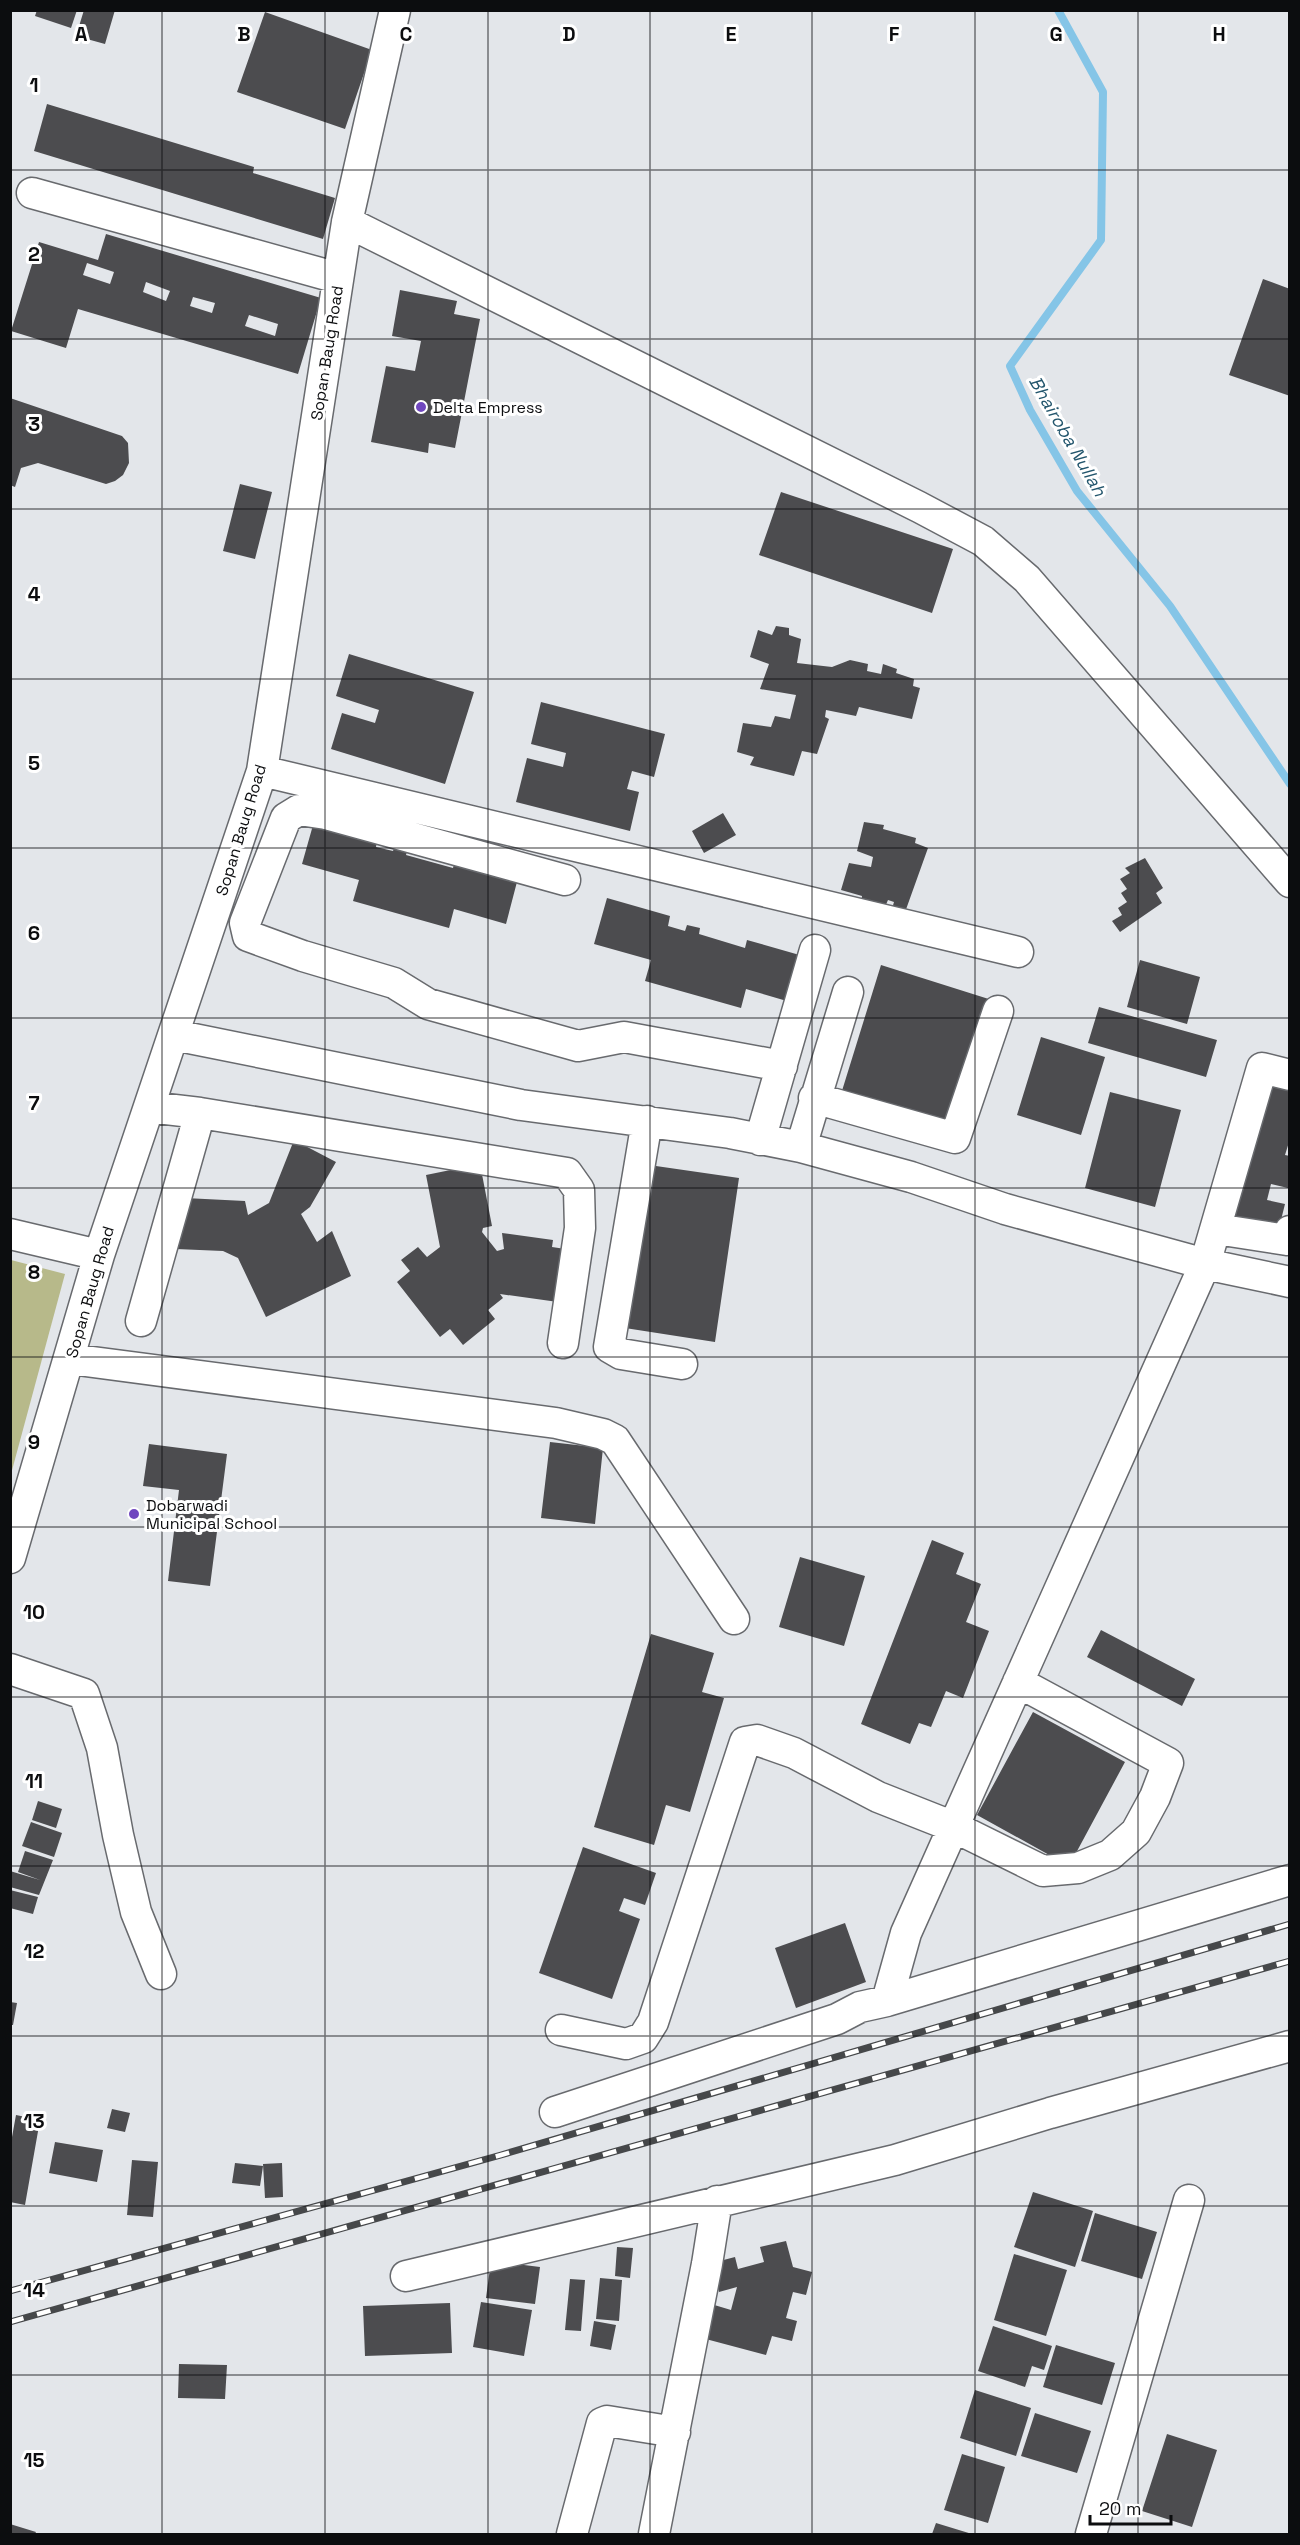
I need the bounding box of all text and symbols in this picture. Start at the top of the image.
text: A [75,21,88,47]
text: B [237,21,251,47]
text: C [400,21,413,47]
text: D [562,21,576,47]
text: E [725,21,737,47]
text: F [889,21,900,47]
text: G [1049,21,1063,47]
text: H [1212,21,1226,47]
text: 1 [29,72,39,98]
text: 2 [28,241,40,267]
street label: Sopan Baug Road [306,284,348,422]
water label: Bhairoba Nullah [1024,372,1112,501]
place label: Delta Empress [433,397,543,418]
marker: Delta Empress [414,400,428,414]
text: 3 [28,411,40,437]
text: 4 [28,581,41,607]
text: 5 [28,750,40,776]
street label: Sopan Baug Road [211,762,271,898]
text: 6 [28,920,40,946]
text: 7 [28,1090,40,1116]
street label: Sopan Baug Road [61,1224,119,1360]
text: 8 [28,1259,40,1285]
text: 9 [28,1429,40,1455]
place label: Dobarwadi Municipal School [146,1495,277,1534]
marker: Dobarwadi Municipal School [127,1507,141,1521]
text: 10 [23,1599,45,1625]
text: 11 [25,1768,43,1794]
text: 12 [24,1938,45,1964]
text: 13 [23,2108,45,2134]
text: 14 [23,2277,45,2303]
text: 15 [23,2447,45,2473]
scale bar [1090,2488,1171,2526]
text: 20 m [1099,2497,1142,2520]

